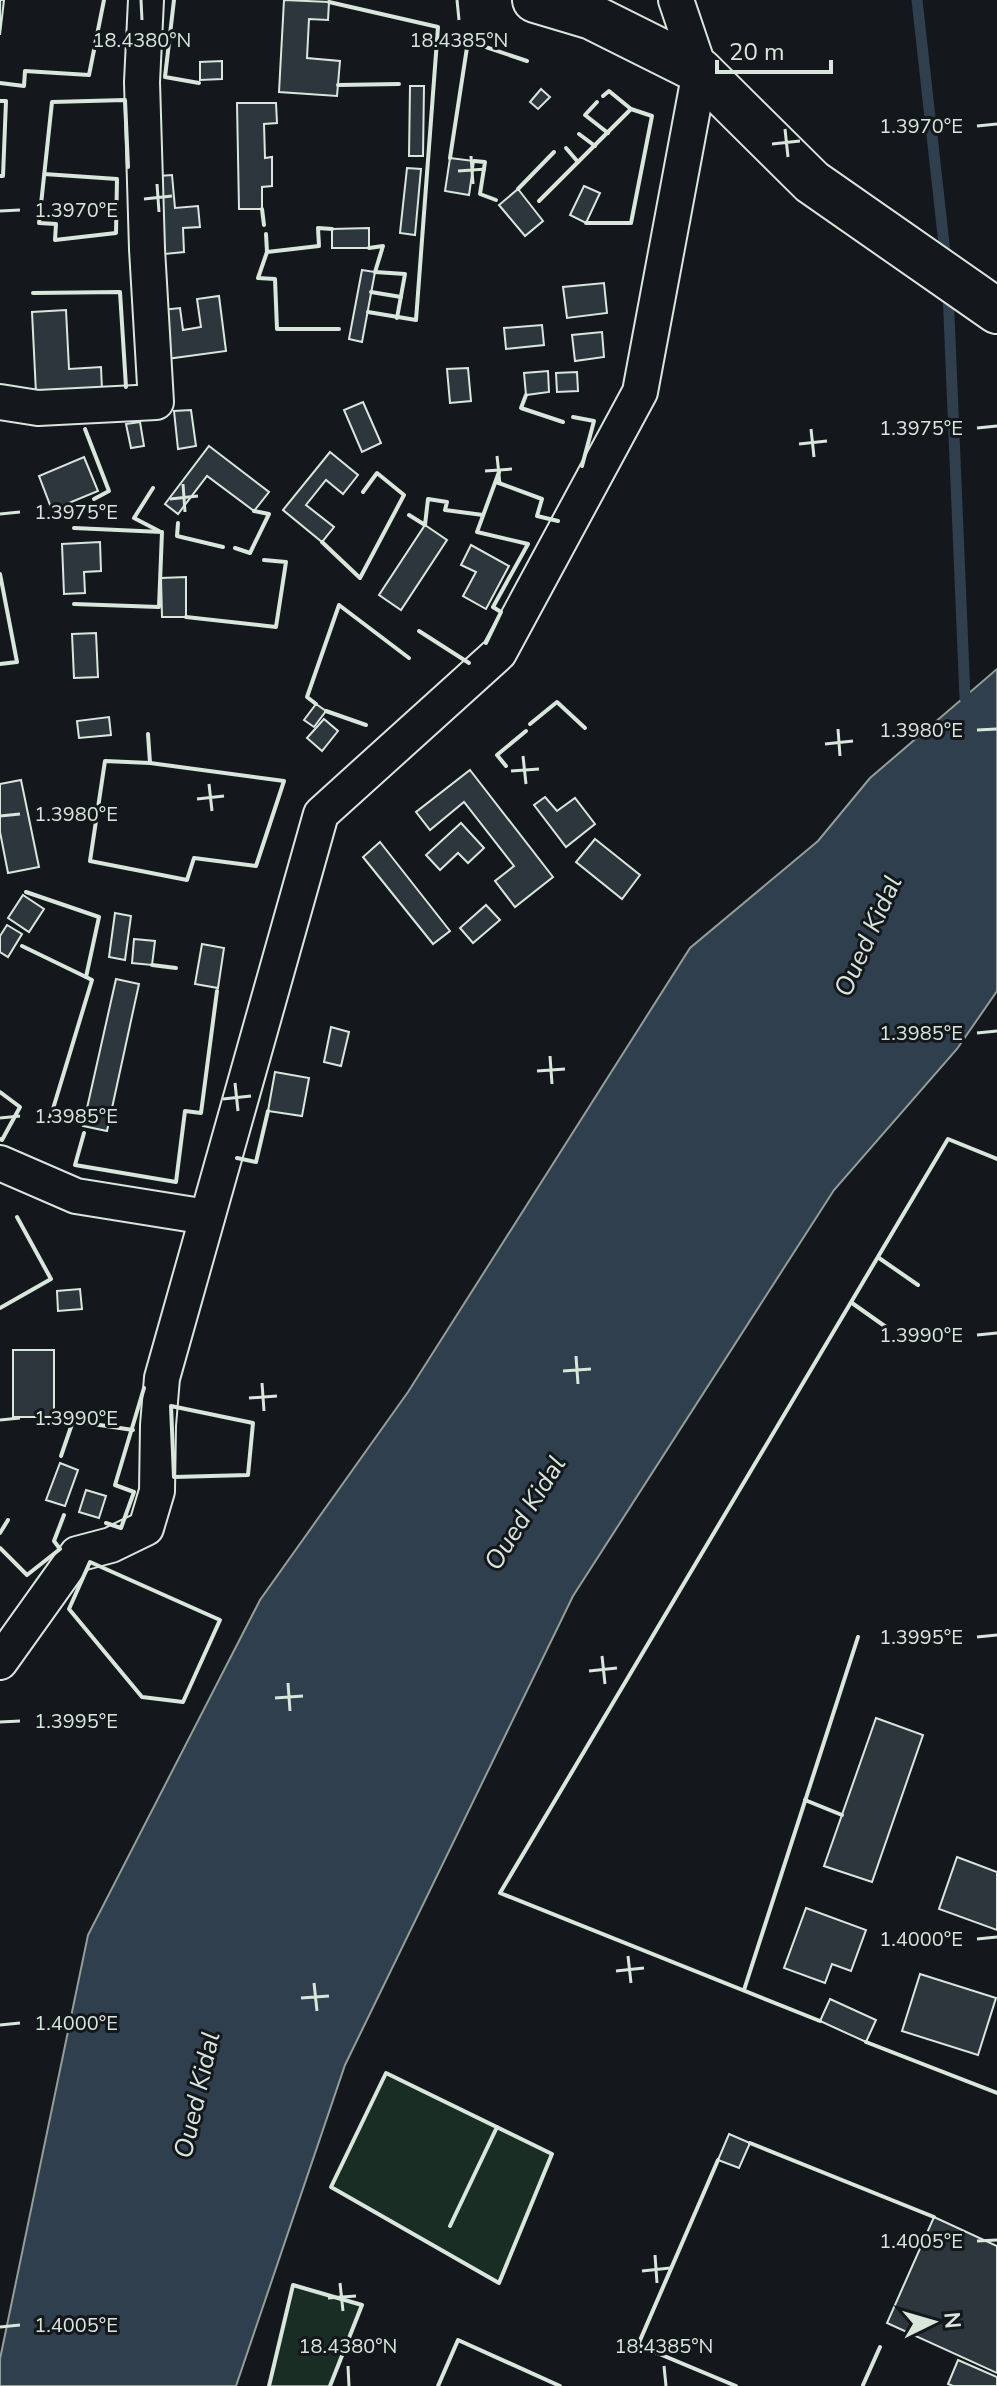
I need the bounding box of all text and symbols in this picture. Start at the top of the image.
scale bar [717,24,831,74]
text: 18.4380°N [93,27,191,54]
text: 18.4385°N [410,27,508,54]
text: 20 m [729,36,785,68]
text: 1.3970°E [879,113,963,140]
text: 1.3970°E [34,197,118,224]
text: 1.3975°E [879,415,963,442]
text: 1.3975°E [34,499,118,526]
text: 1.3980°E [879,717,963,744]
text: 1.3980°E [34,801,118,828]
water label: Oued Kidal [826,870,910,1002]
text: 1.3985°E [879,1020,963,1047]
text: 1.3985°E [34,1103,118,1130]
text: 1.3990°E [879,1322,963,1349]
text: 1.3990°E [34,1405,118,1432]
water label: Oued Kidal [476,1449,574,1577]
text: 1.3995°E [879,1624,963,1651]
text: 1.3995°E [34,1708,118,1735]
text: 1.4000°E [879,1926,963,1953]
text: 1.4000°E [34,2010,118,2037]
water label: Oued Kidal [165,2028,229,2162]
text: 1.4005°E [879,2228,963,2255]
north arrow [893,2282,973,2362]
text: N [936,2311,968,2330]
text: 1.4005°E [34,2312,118,2339]
text: 18.4380°N [299,2333,397,2360]
text: 18.4385°N [615,2333,713,2360]

